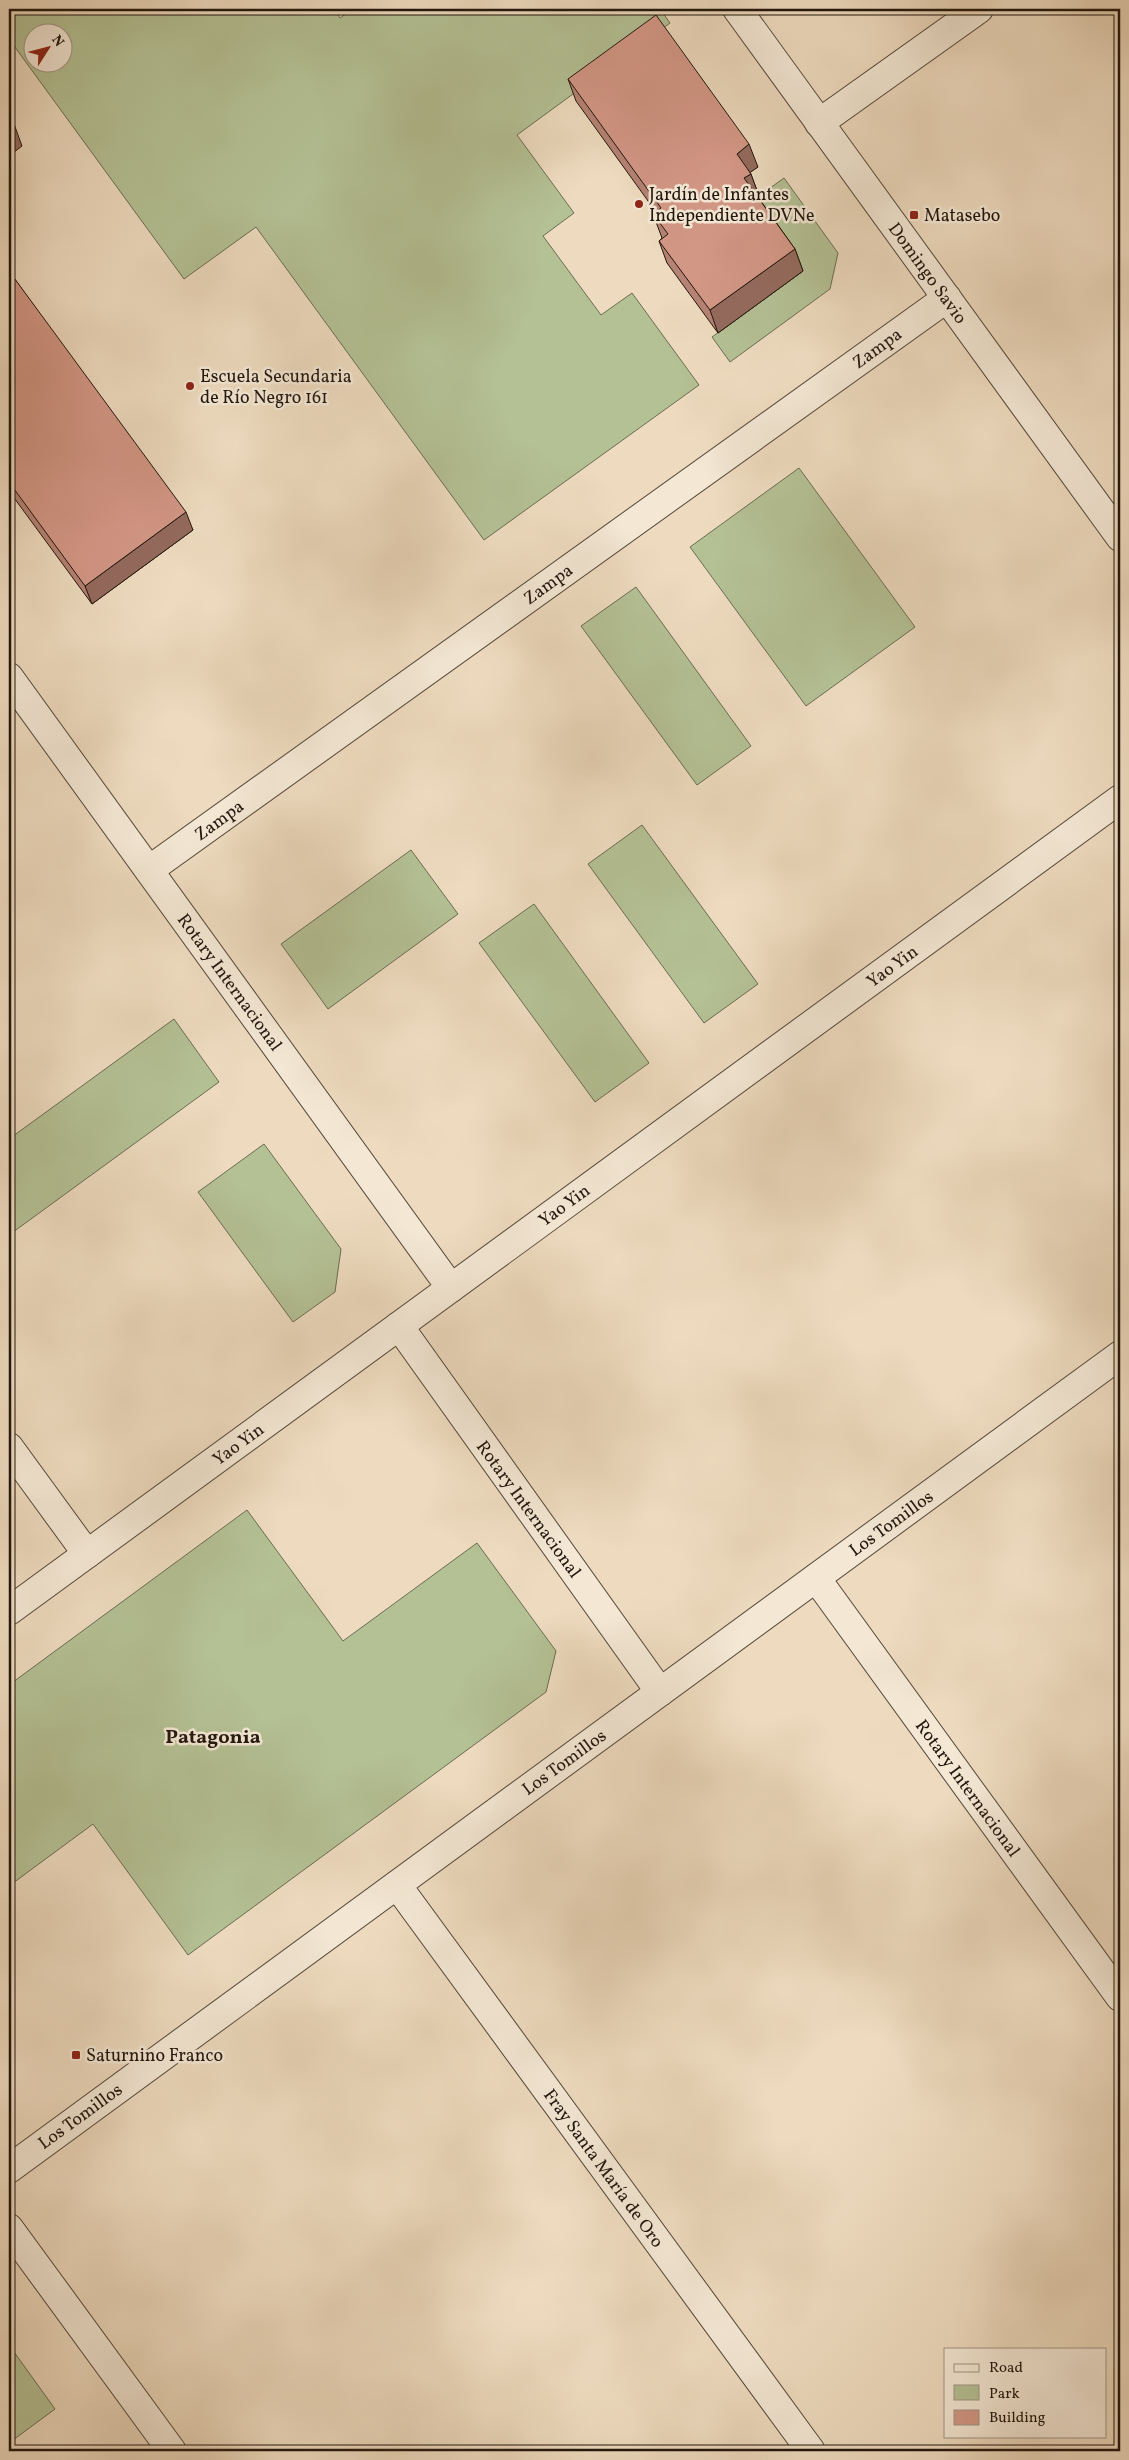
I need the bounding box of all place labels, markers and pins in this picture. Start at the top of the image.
place label: Jardín de Infantes Independiente DVNe [649,183,815,229]
marker: Jardín de Infantes Independiente DVNe [633,198,645,210]
place label: Matasebo [924,204,1000,229]
marker: Matasebo [908,209,920,221]
place label: Escuela Secundaria de Río Negro 161 [200,365,352,411]
marker: Escuela Secundaria de Río Negro 161 [184,380,196,392]
place label: Saturnino Franco [86,2044,223,2069]
marker: Saturnino Franco [70,2049,82,2061]

